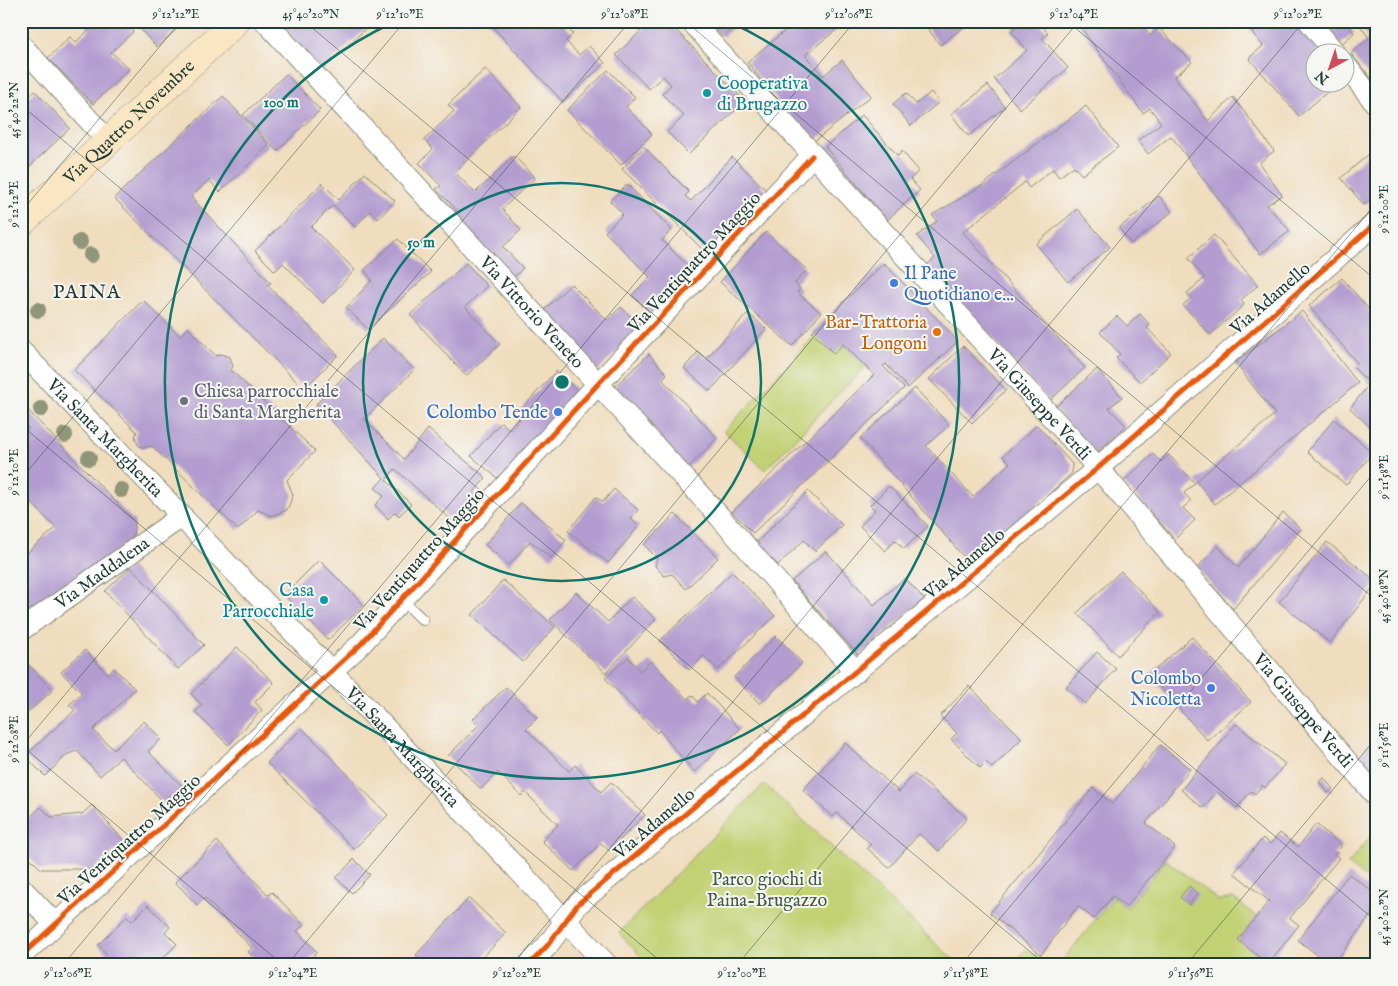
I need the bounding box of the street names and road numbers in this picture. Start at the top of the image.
street label: Via Quattro Novembre [59,56,200,191]
street label: Via Ventiquattro Maggio [623,187,767,339]
street label: Via Vittorio Veneto [473,251,588,374]
street label: Via Adamello [1225,258,1316,341]
street label: Via Giuseppe Verdi [981,344,1095,466]
street label: Via Santa Margherita [41,374,167,503]
street label: Via Ventiquattro Maggio [349,483,491,637]
street label: Via Adamello [919,523,1011,606]
street label: Via Maddalena [50,533,155,616]
street label: Via Giuseppe Verdi [1246,648,1357,773]
street label: Via Santa Margherita [339,682,464,813]
street label: Via Ventiquattro Maggio [53,769,207,911]
street label: Via Adamello [609,783,701,866]

